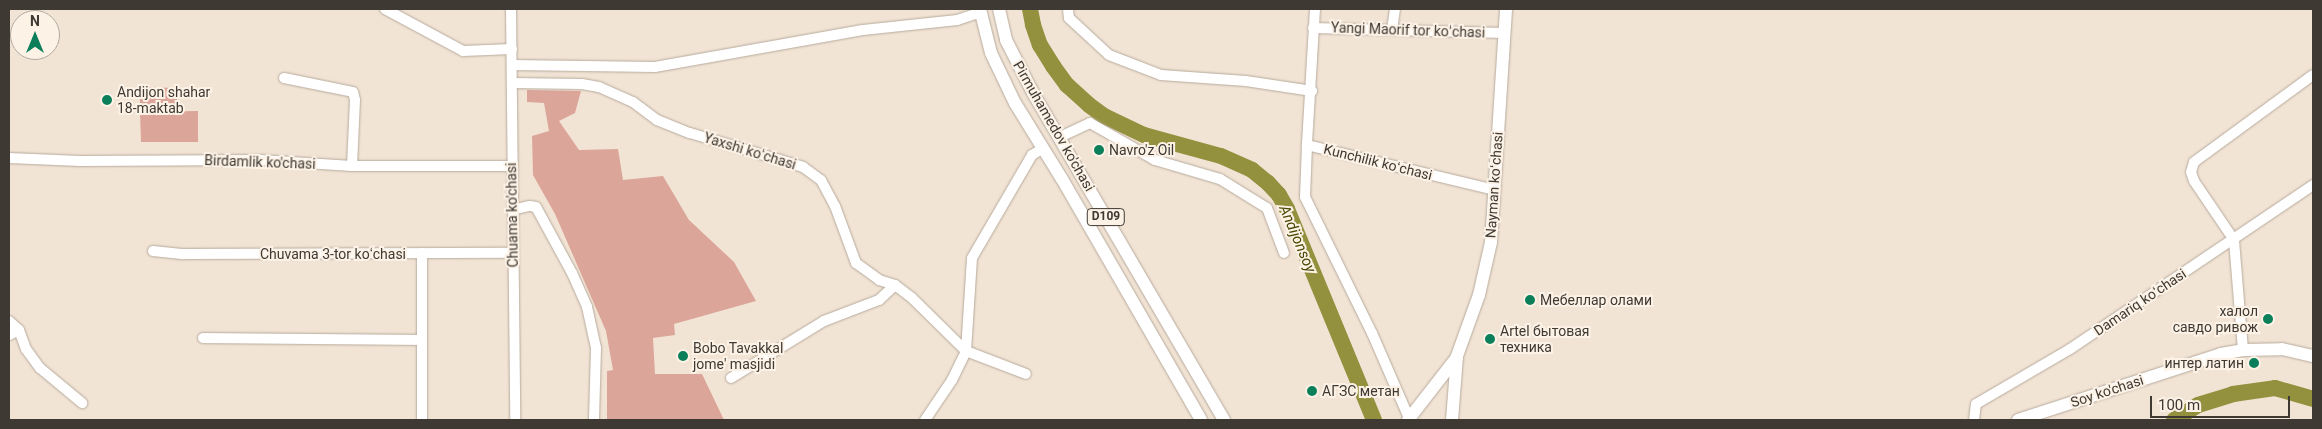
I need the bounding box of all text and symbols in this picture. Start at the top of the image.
north arrow [10,10,60,60]
text: N [30,13,40,29]
street label: Yangi Maorif tor koʻchasi [1331,19,1485,41]
street label: Pirmuhamedov ko'chasi [1010,58,1098,194]
place label: Andijon shahar 18-maktab [117,84,210,116]
marker: Andijon shahar 18-maktab [101,94,113,106]
street label: Yaxshi koʻchasi [702,129,798,173]
street label: Nayman koʻchasi [1482,131,1506,239]
street label: Kunchilik koʻchasi [1322,140,1434,184]
place label: Navro'z Oil [1109,142,1174,158]
marker: Navro'z Oil [1093,144,1105,156]
street label: Birdamlik ko'chasi [204,152,316,172]
street label: Chuama ko'chasi [503,162,521,268]
water label: Andijonsoy [1275,203,1319,275]
road number: D109 [1086,208,1126,226]
street label: Chuvama 3-tor koʻchasi [260,246,406,262]
street label: Damariq koʻchasi [2091,265,2189,339]
place label: Мебеллар олами [1540,292,1652,308]
marker: Мебеллар олами [1524,294,1536,306]
place label: халол савдо ривож [2173,303,2258,336]
marker: халол савдо ривож [2262,313,2274,325]
place label: Artel бытовая техника [1500,323,1589,356]
marker: Artel бытовая техника [1484,333,1496,345]
place label: Bobo Tavakkal jome' masjidi [693,340,784,372]
marker: Bobo Tavakkal jome' masjidi [677,350,689,362]
place label: интер латин [2164,355,2244,371]
marker: интер латин [2248,357,2260,369]
street label: Soy ko'chasi [2068,371,2146,411]
place label: АГЗС метан [1322,383,1400,399]
marker: АГЗС метан [1306,385,1318,397]
scale bar [2152,386,2292,418]
text: 100 m [2158,396,2200,414]

